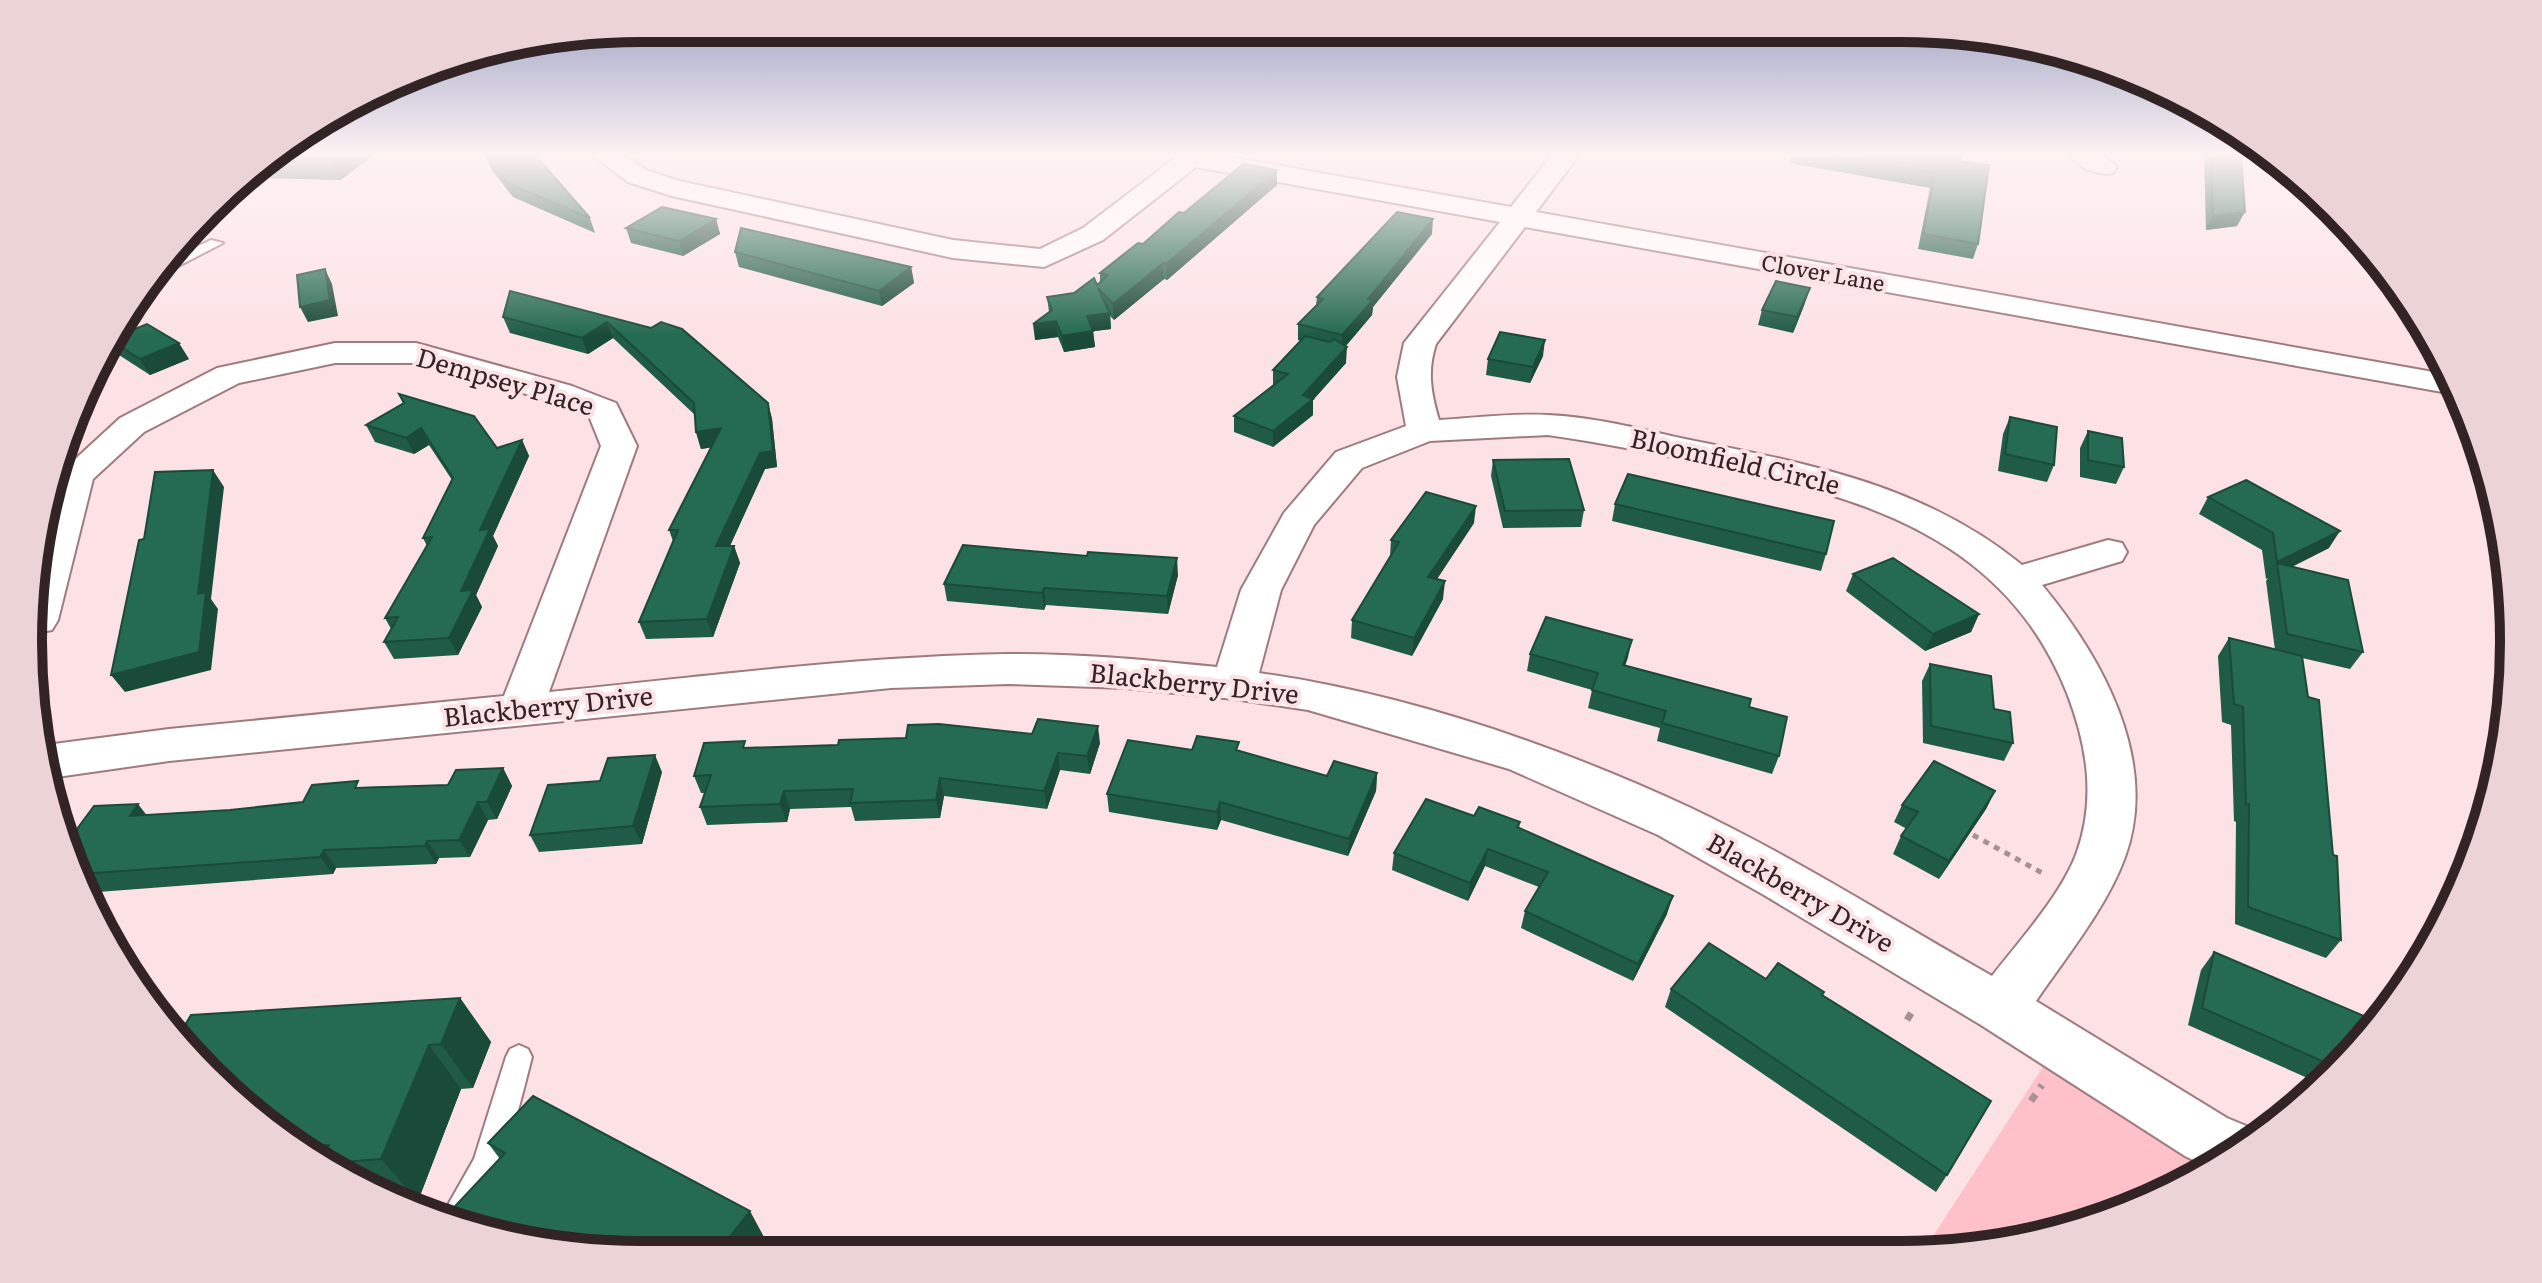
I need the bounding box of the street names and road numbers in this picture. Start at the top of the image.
street label: Clover Lane [1759,244,1888,299]
street label: Dempsey Place [412,336,599,424]
street label: Bloomfield Circle [1627,416,1844,503]
street label: Blackberry Drive [1088,651,1301,712]
street label: Blackberry Drive [441,674,654,735]
street label: Blackberry Drive [1700,821,1902,960]

